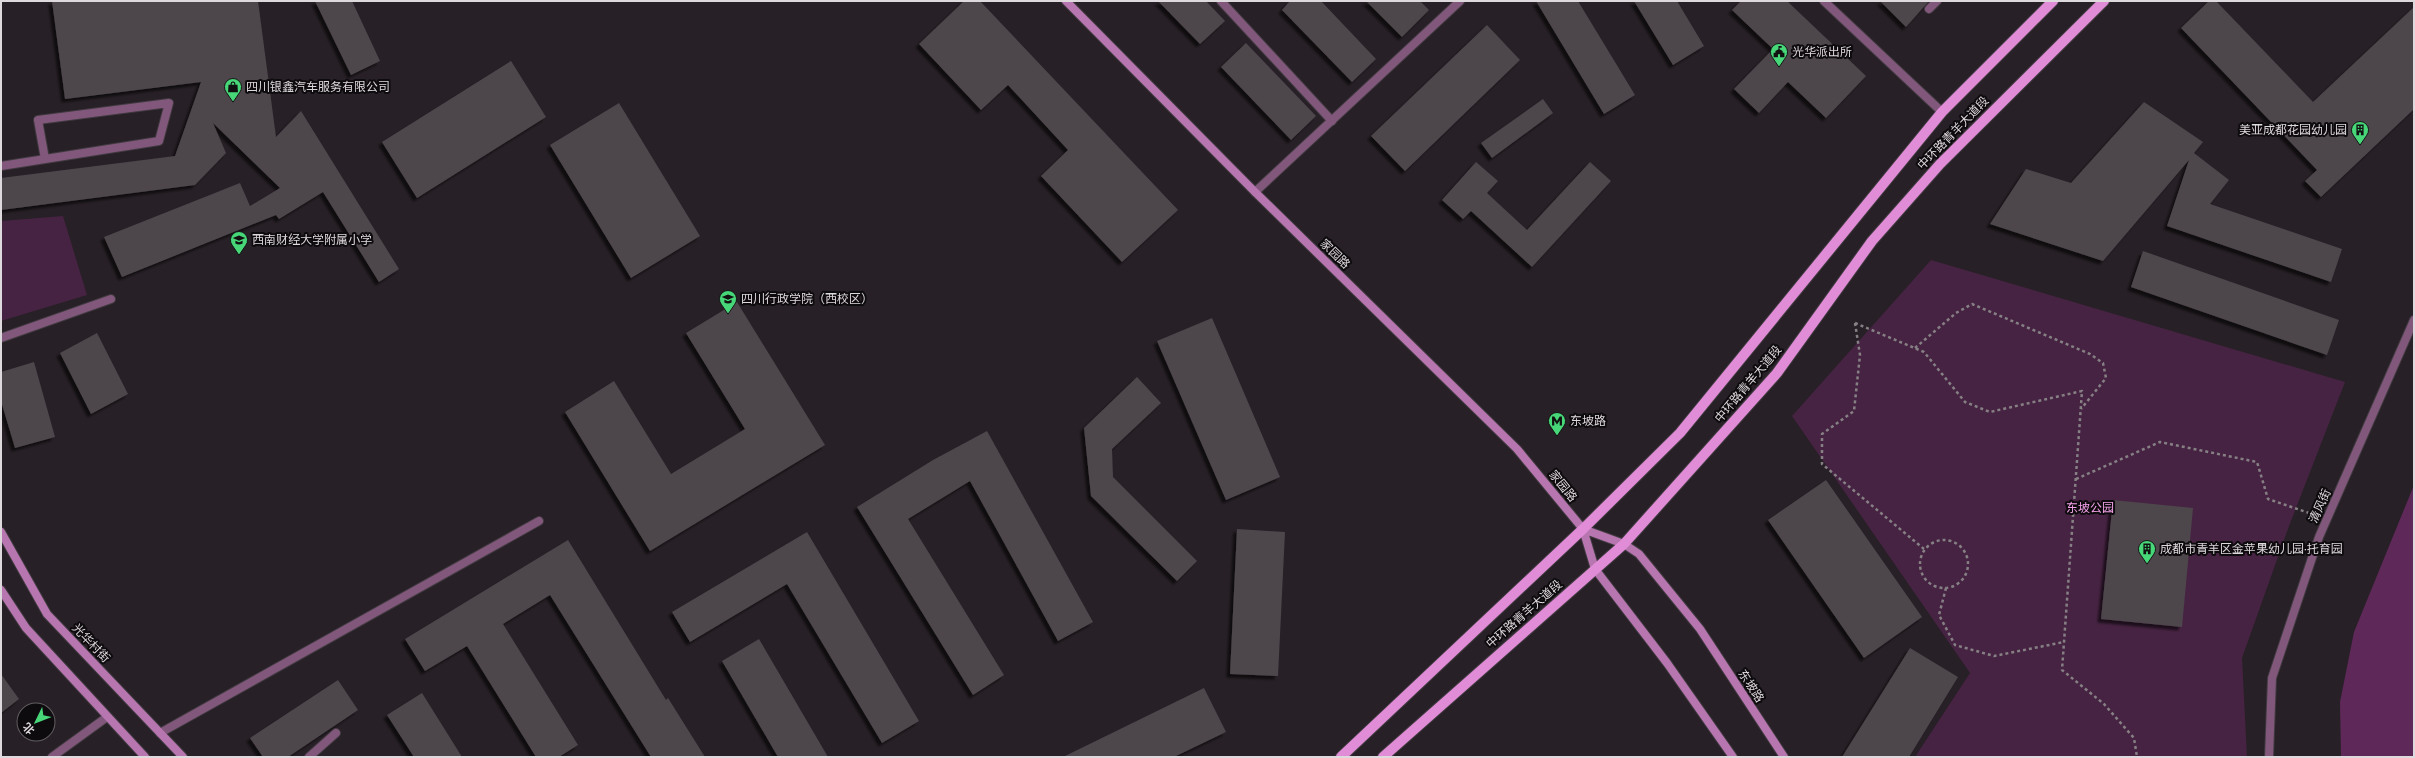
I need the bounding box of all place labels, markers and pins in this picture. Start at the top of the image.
public building icon: 光华派出所 [1769,42,1789,67]
place label: 光华派出所 [1792,44,1852,59]
shop icon: 四川银鑫汽车服务有限公司 [223,77,243,102]
place label: 四川银鑫汽车服务有限公司 [246,79,390,94]
building icon: 美亚成都花园幼儿园 [2350,120,2370,145]
place label: 美亚成都花园幼儿园 [2239,122,2347,137]
school or university icon: 西南财经大学附属小学 [229,230,249,255]
place label: 西南财经大学附属小学 [252,232,372,247]
school or university icon: 四川行政学院（西校区） [718,289,738,314]
place label: 四川行政学院（西校区） [741,291,873,306]
metro station icon: 东坡路 [1547,411,1567,436]
place label: 东坡路 [1570,413,1606,428]
building icon: 成都市青羊区金苹果幼儿园·托育园 [2137,539,2157,564]
place label: 成都市青羊区金苹果幼儿园·托育园 [2160,541,2343,556]

